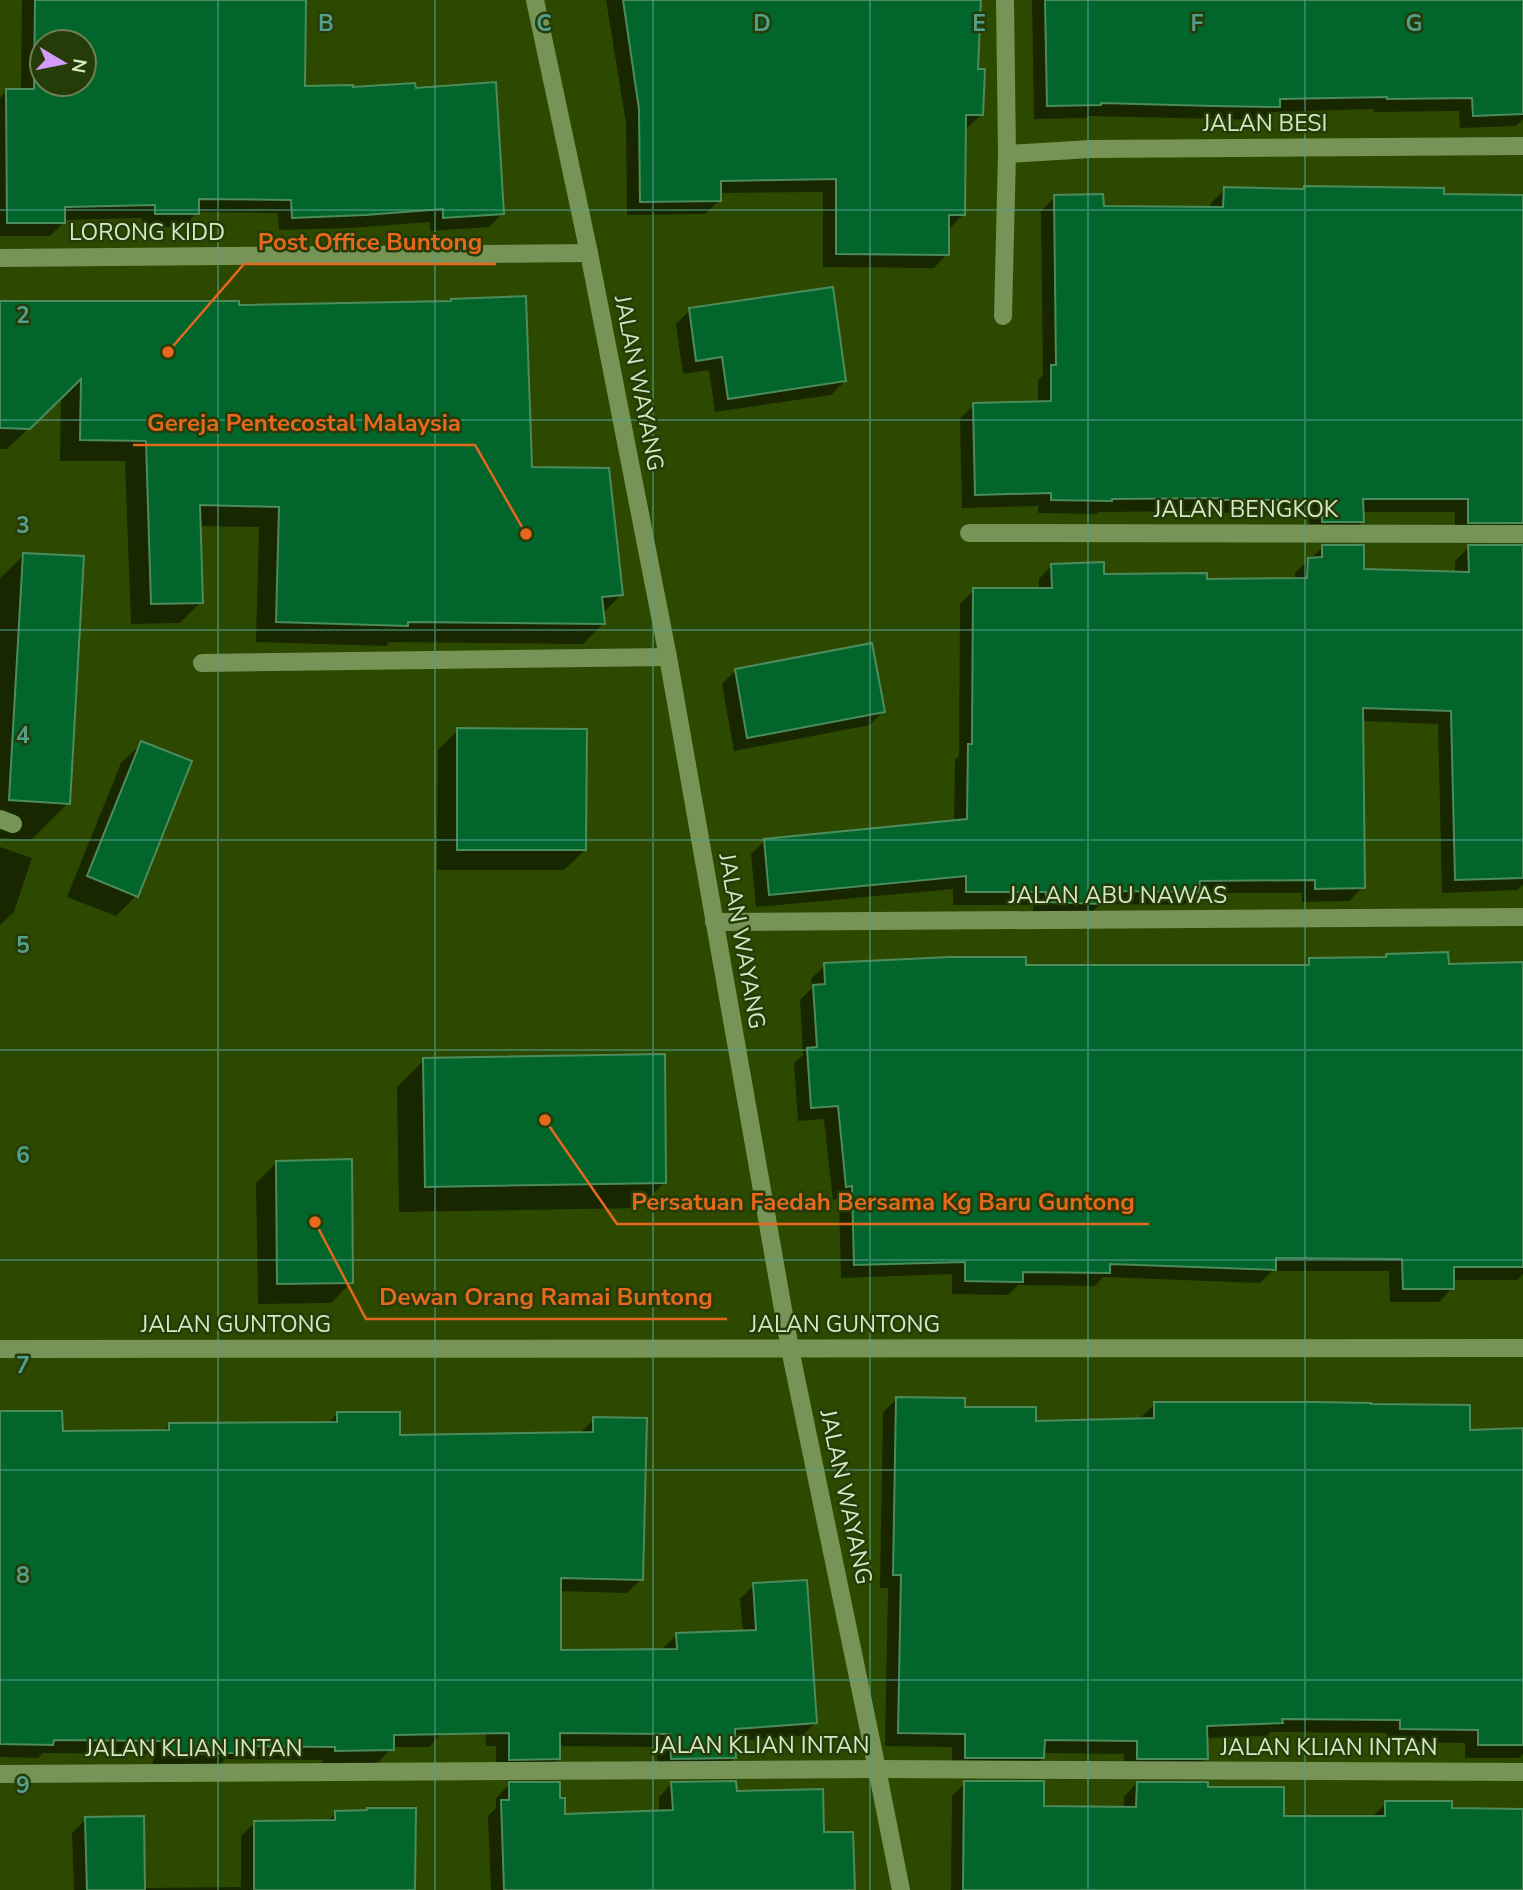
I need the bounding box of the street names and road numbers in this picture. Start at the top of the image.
street label: JALAN BESI [1202,108,1327,139]
street label: LORONG KIDD [69,217,225,248]
street label: JALAN WAYANG [607,292,671,473]
street label: JALAN BENGKOK [1153,494,1339,525]
street label: JALAN WAYANG [711,850,773,1031]
street label: JALAN ABU NAWAS [1008,880,1227,911]
street label: JALAN GUNTONG [140,1309,331,1340]
street label: JALAN GUNTONG [749,1309,940,1340]
street label: JALAN WAYANG [812,1406,880,1587]
street label: JALAN KLIAN INTAN [651,1730,870,1761]
street label: JALAN KLIAN INTAN [1219,1732,1438,1763]
street label: JALAN KLIAN INTAN [84,1733,303,1764]

